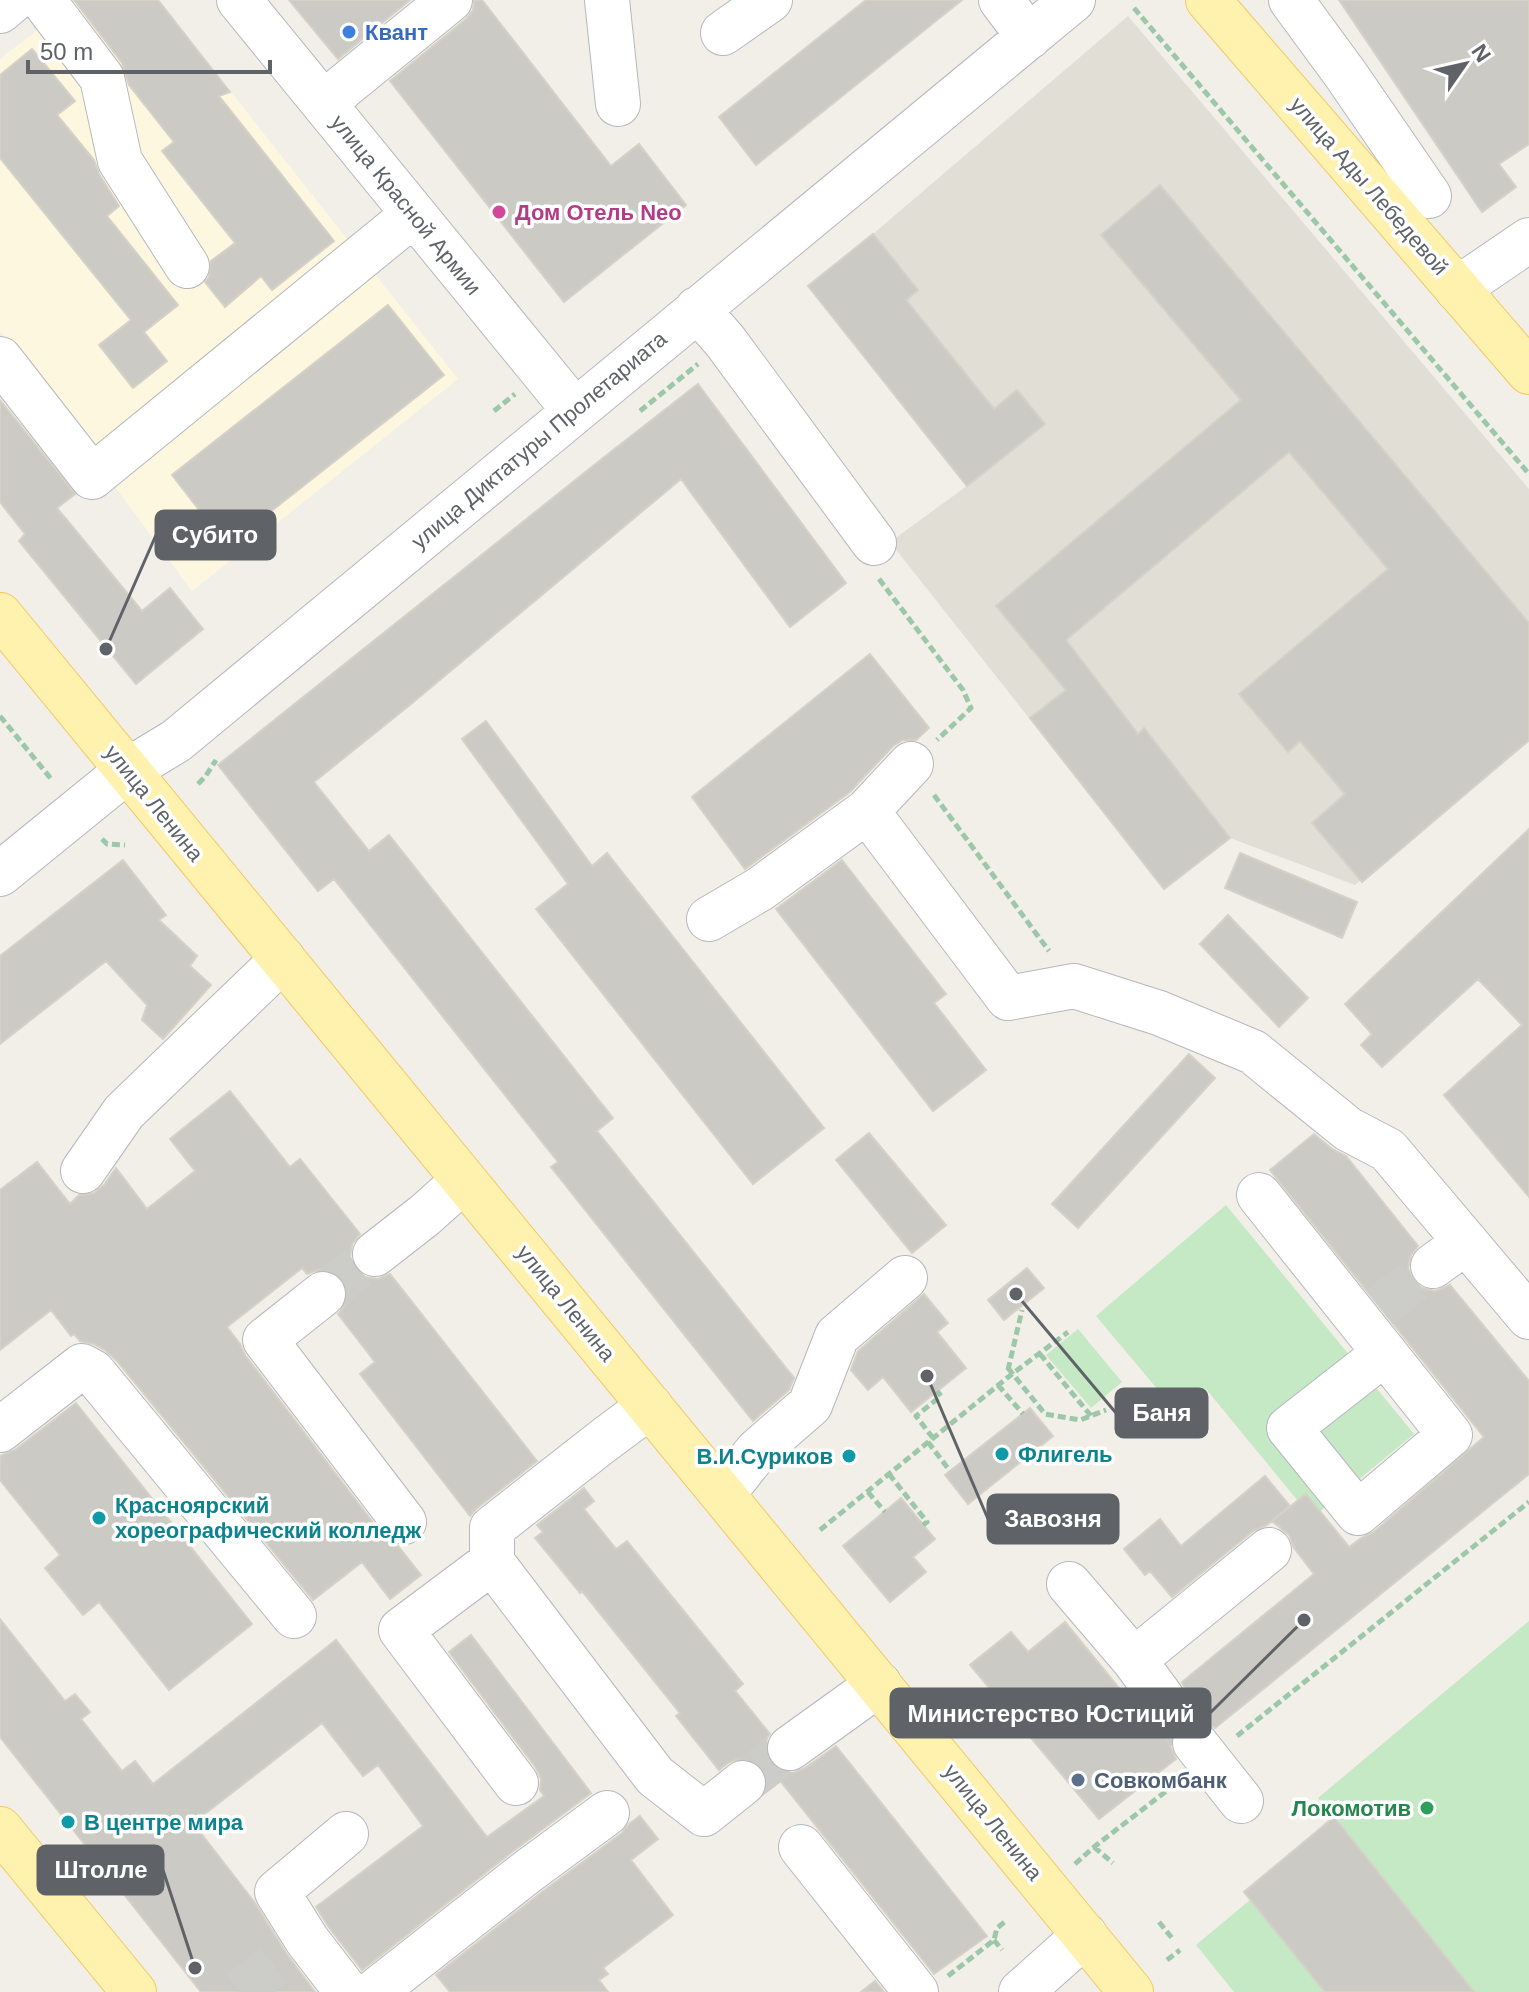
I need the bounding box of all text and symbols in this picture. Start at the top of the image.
place label: Квант [365,20,428,45]
marker: Квант [340,23,358,41]
scale bar [28,24,270,74]
north arrow [1425,24,1505,104]
text: 50 m [40,38,93,65]
text: N [1466,40,1496,67]
street label: улица Ады Лебедевой [1285,92,1453,280]
street label: улица Красной Армии [326,110,486,300]
place label: Дом Отель Neo [515,200,682,225]
marker: Дом Отель Neo [490,203,508,221]
street label: улица Диктатуры Пролетариата [406,325,672,554]
callout: Субито [156,511,275,559]
text: Субито [172,521,258,548]
street label: улица Ленина [100,740,209,867]
street label: улица Ленина [512,1240,621,1367]
callout: Баня [1116,1389,1207,1437]
text: Баня [1132,1399,1192,1426]
place label: Флигель [1018,1442,1113,1467]
place label: В.И.Суриков [697,1444,833,1469]
marker: Флигель [993,1445,1011,1463]
marker: В.И.Суриков [840,1447,858,1465]
place label: Красноярский хореографический колледж [115,1493,421,1543]
callout: Завозня [988,1495,1118,1543]
text: Завозня [1004,1505,1102,1532]
marker: Красноярский хореографический колледж [90,1509,108,1527]
callout: Министерство Юстиций [891,1689,1210,1737]
text: Министерство Юстиций [908,1700,1194,1727]
street label: улица Ленина [939,1759,1048,1886]
place label: Совкомбанк [1094,1768,1228,1793]
marker: Совкомбанк [1069,1771,1087,1789]
place label: Локомотив [1292,1796,1411,1821]
marker: Локомотив [1418,1799,1436,1817]
place label: В центре мира [84,1810,244,1835]
marker: В центре мира [59,1813,77,1831]
callout: Штолле [38,1846,163,1894]
text: Штолле [54,1856,148,1883]

